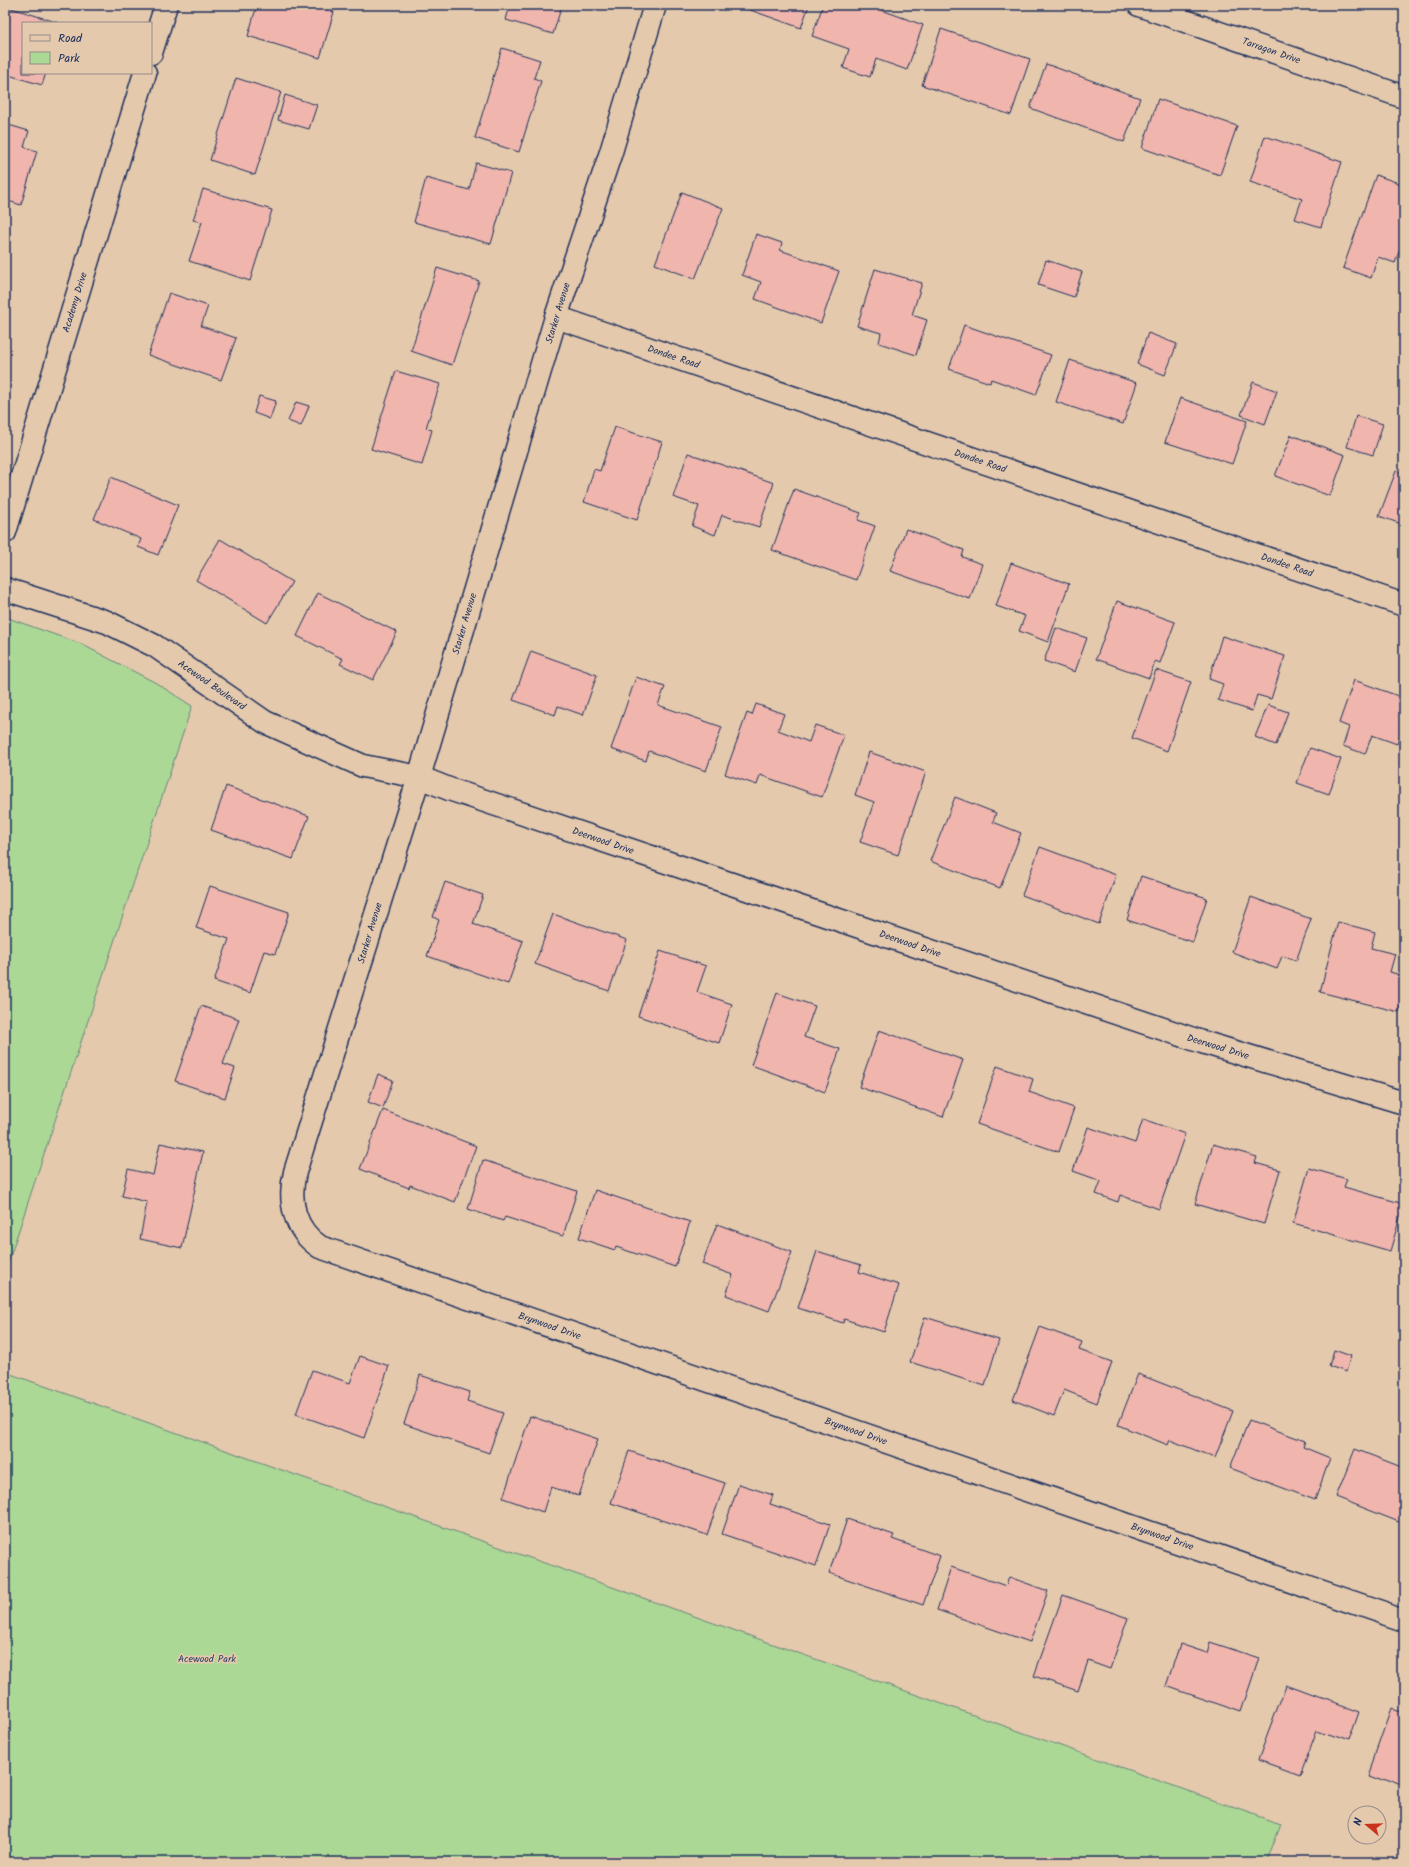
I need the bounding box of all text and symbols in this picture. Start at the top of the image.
legend [22,22,152,74]
text: Road [58,29,83,48]
street label: Tarragon Drive [1240,33,1303,69]
text: Park [58,49,80,68]
street label: Academy Drive [58,270,92,335]
street label: Starker Avenue [541,280,575,346]
street label: Dondee Road [645,341,703,374]
street label: Dondee Road [952,445,1009,478]
street label: Dondee Road [1259,549,1316,582]
street label: Starker Avenue [448,591,481,656]
street label: Acewood Boulevard [175,656,250,715]
street label: Deerwood Drive [570,823,637,859]
street label: Starker Avenue [353,900,387,966]
street label: Deerwood Drive [877,926,944,962]
street label: Deerwood Drive [1185,1030,1252,1064]
street label: Brynwood Drive [516,1308,583,1344]
street label: Brynwood Drive [822,1413,890,1450]
street label: Brynwood Drive [1129,1519,1196,1555]
park label: Acewood Park [178,1651,236,1667]
north arrow [1347,1805,1387,1845]
text: N [1349,1816,1368,1828]

